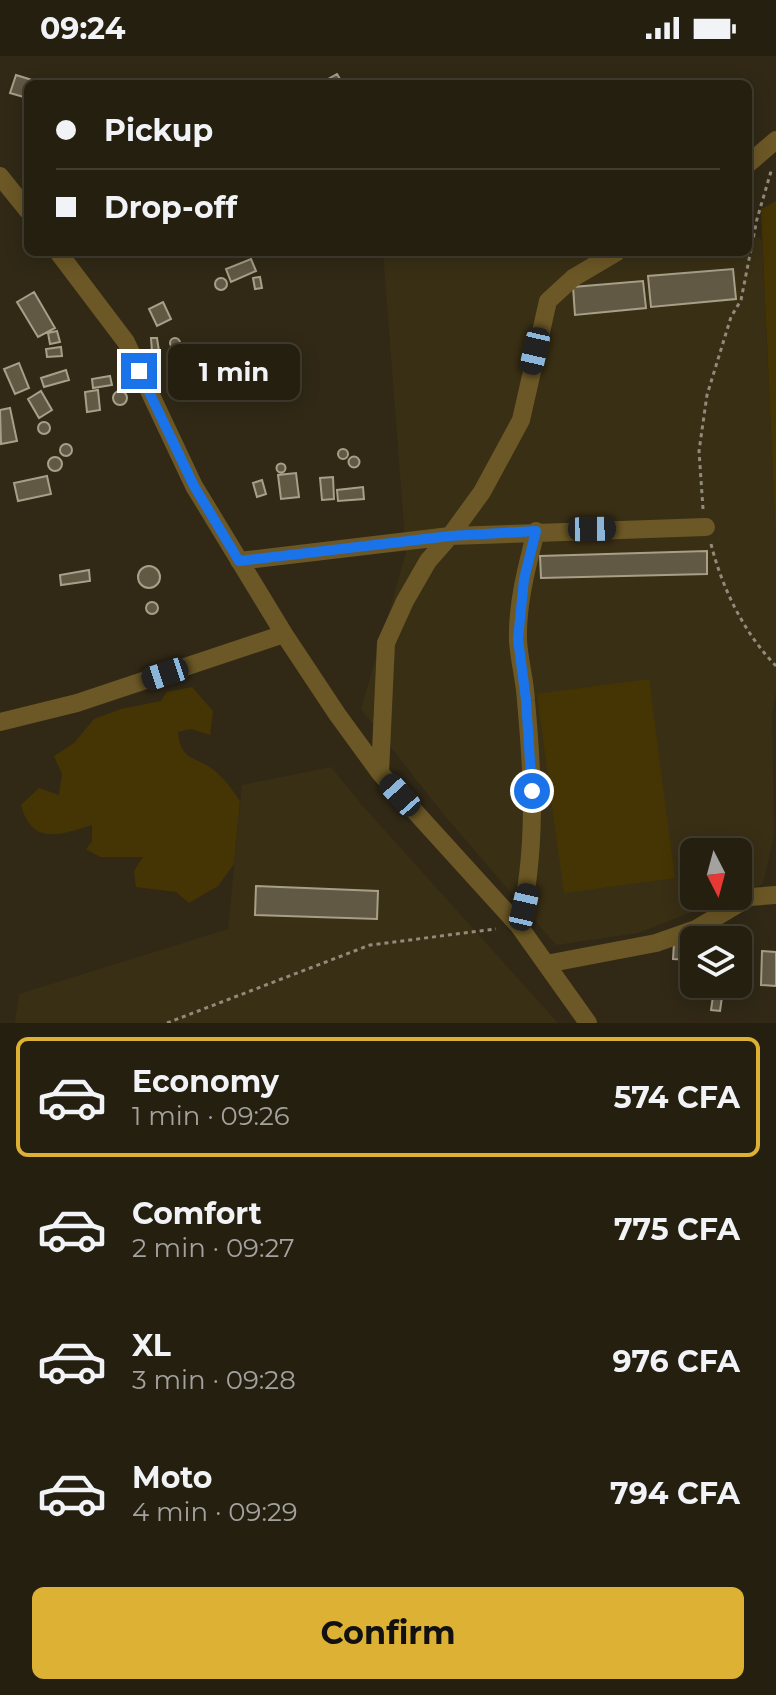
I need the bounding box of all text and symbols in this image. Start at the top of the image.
text: 09:24 [40,10,125,47]
text: Pickup [104,112,213,149]
text: Drop-off [104,189,237,226]
car [518,325,552,377]
callout: 1 min [167,343,299,399]
route end [121,353,157,389]
text: 1 min [199,356,269,388]
car [568,517,616,541]
car [138,655,192,693]
car [375,769,425,821]
route start [514,773,550,809]
north arrow [680,838,752,910]
map controls [680,838,752,998]
car [507,881,541,933]
button: layers [680,926,752,998]
icon: car [36,1061,108,1133]
text: Economy [132,1063,279,1100]
text: 574 CFA [614,1079,740,1116]
text: 1 min · 09:26 [132,1100,290,1132]
icon: car [36,1193,108,1265]
text: Comfort [132,1195,262,1232]
text: 775 CFA [614,1211,740,1248]
text: 2 min · 09:27 [132,1232,295,1264]
icon: car [36,1325,108,1397]
text: XL [132,1327,171,1364]
text: 976 CFA [612,1343,740,1380]
text: 3 min · 09:28 [132,1364,296,1396]
icon: car [36,1457,108,1529]
text: Moto [132,1459,213,1496]
text: 794 CFA [610,1475,740,1512]
text: 4 min · 09:29 [132,1496,298,1528]
button: Confirm [32,1587,744,1679]

